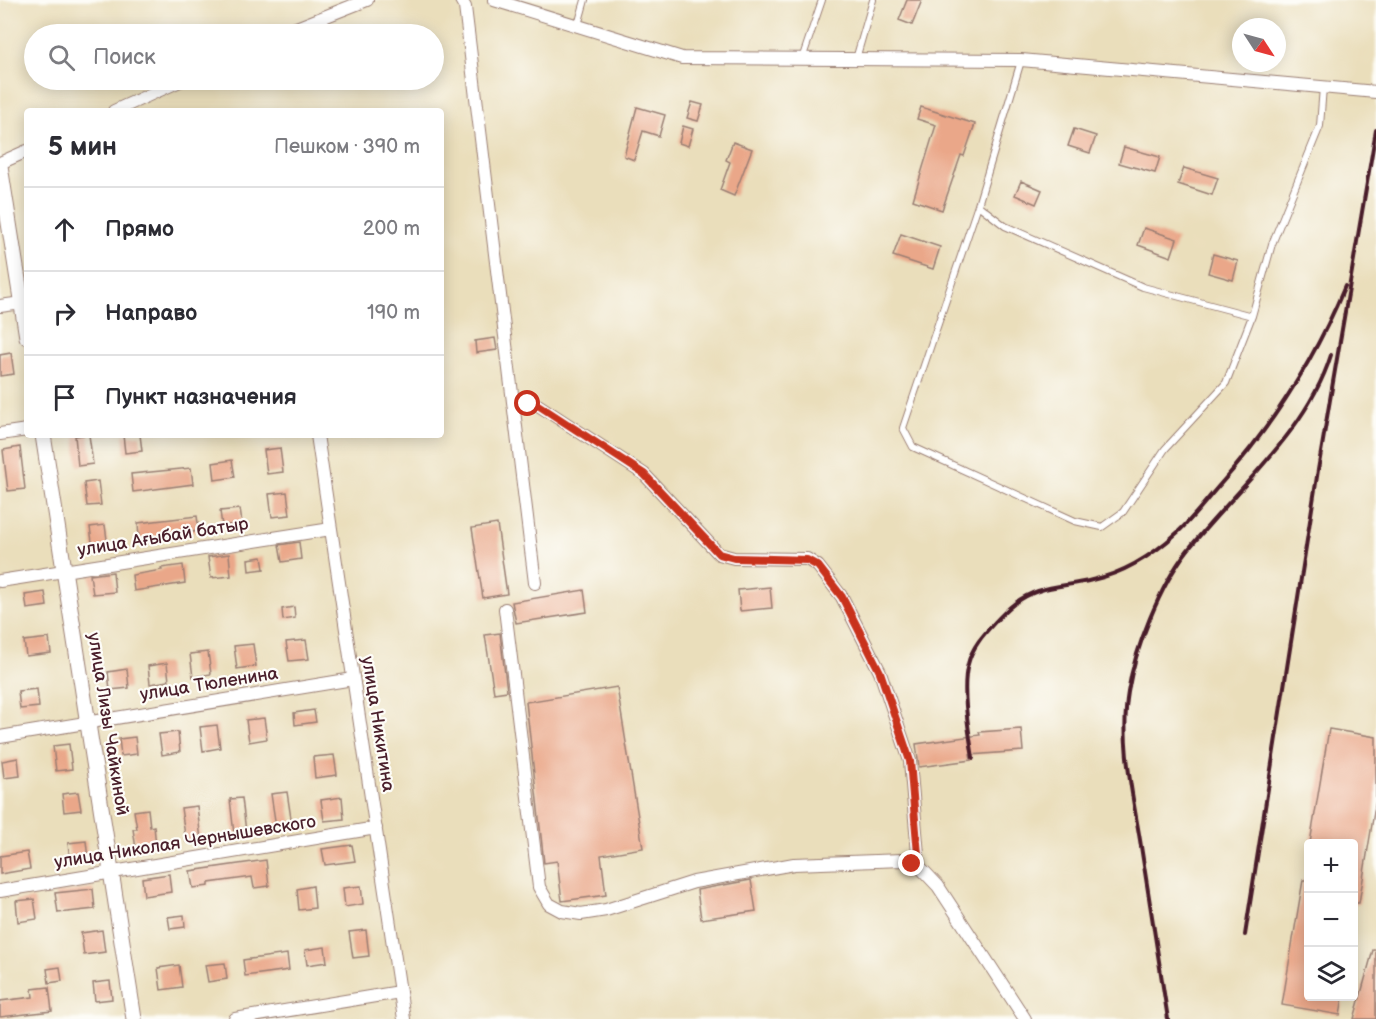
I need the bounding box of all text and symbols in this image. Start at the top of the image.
north arrow [1232,18,1286,72]
search box [24,24,444,90]
icon: search [45,41,78,74]
text: Поиск [93,44,156,71]
text: 5 мин [48,132,117,163]
text: Пешком · 390 m [274,135,420,159]
icon: ahead [48,213,81,246]
text: Прямо [105,216,174,243]
text: 200 m [363,217,420,241]
icon: right [48,297,81,330]
text: Направо [105,300,197,327]
text: 190 m [367,301,420,325]
icon: arrive [48,381,81,414]
text: Пункт назначения [105,384,297,411]
route start [514,390,540,416]
street label: улица Ағыбай батыр [76,513,250,561]
street label: улица Лизы Чайкиной [83,631,133,817]
street label: улица Никитина [357,655,399,794]
street label: улица Тюленина [138,663,280,705]
street label: улица Николая Чернышевского [53,811,317,873]
map controls [1304,839,1358,1001]
button: + [1304,839,1358,893]
route end [898,850,924,876]
button: − [1304,893,1358,947]
button: layers [1304,947,1358,1001]

